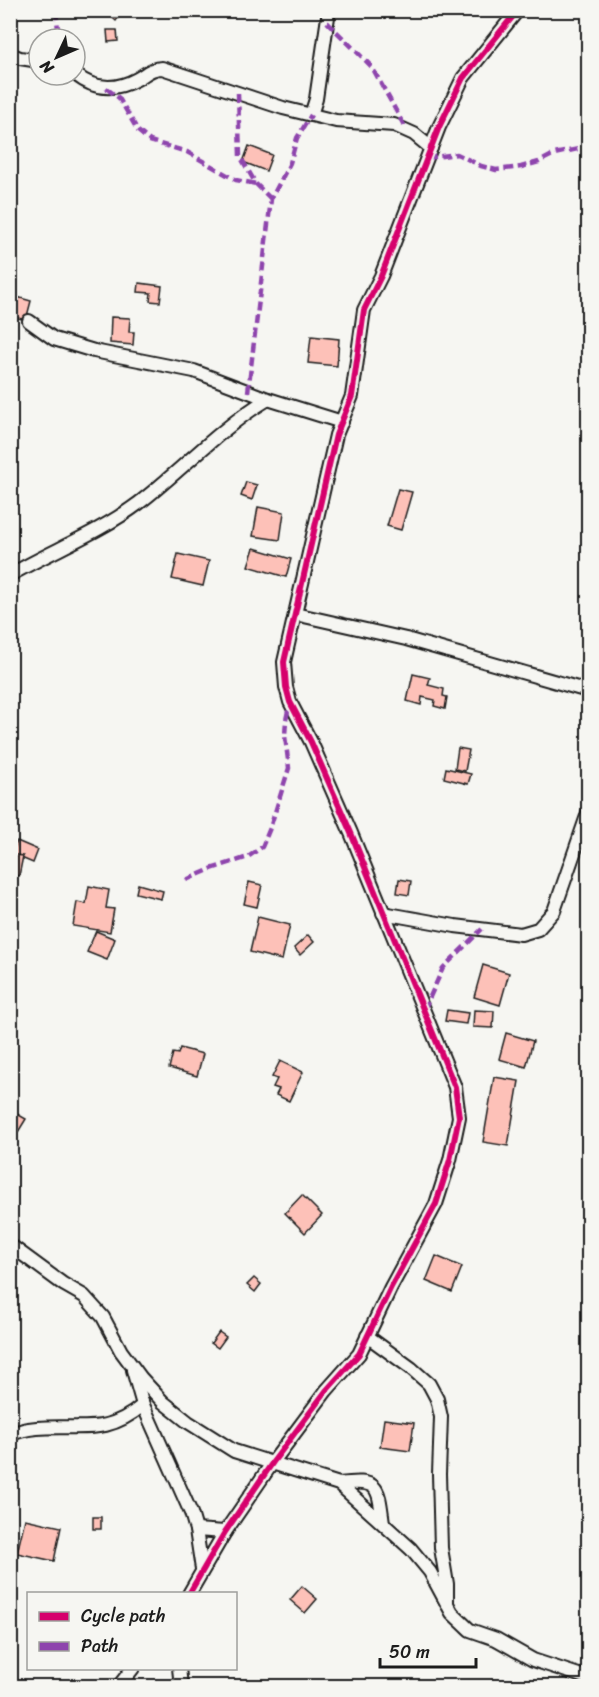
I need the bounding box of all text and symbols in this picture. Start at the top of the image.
north arrow [27,27,87,87]
text: N [32,52,62,82]
legend [27,1592,237,1670]
text: Cycle path [81,1600,165,1632]
text: Path [81,1630,118,1662]
scale bar [380,1631,476,1669]
text: 50 m [389,1636,430,1668]

